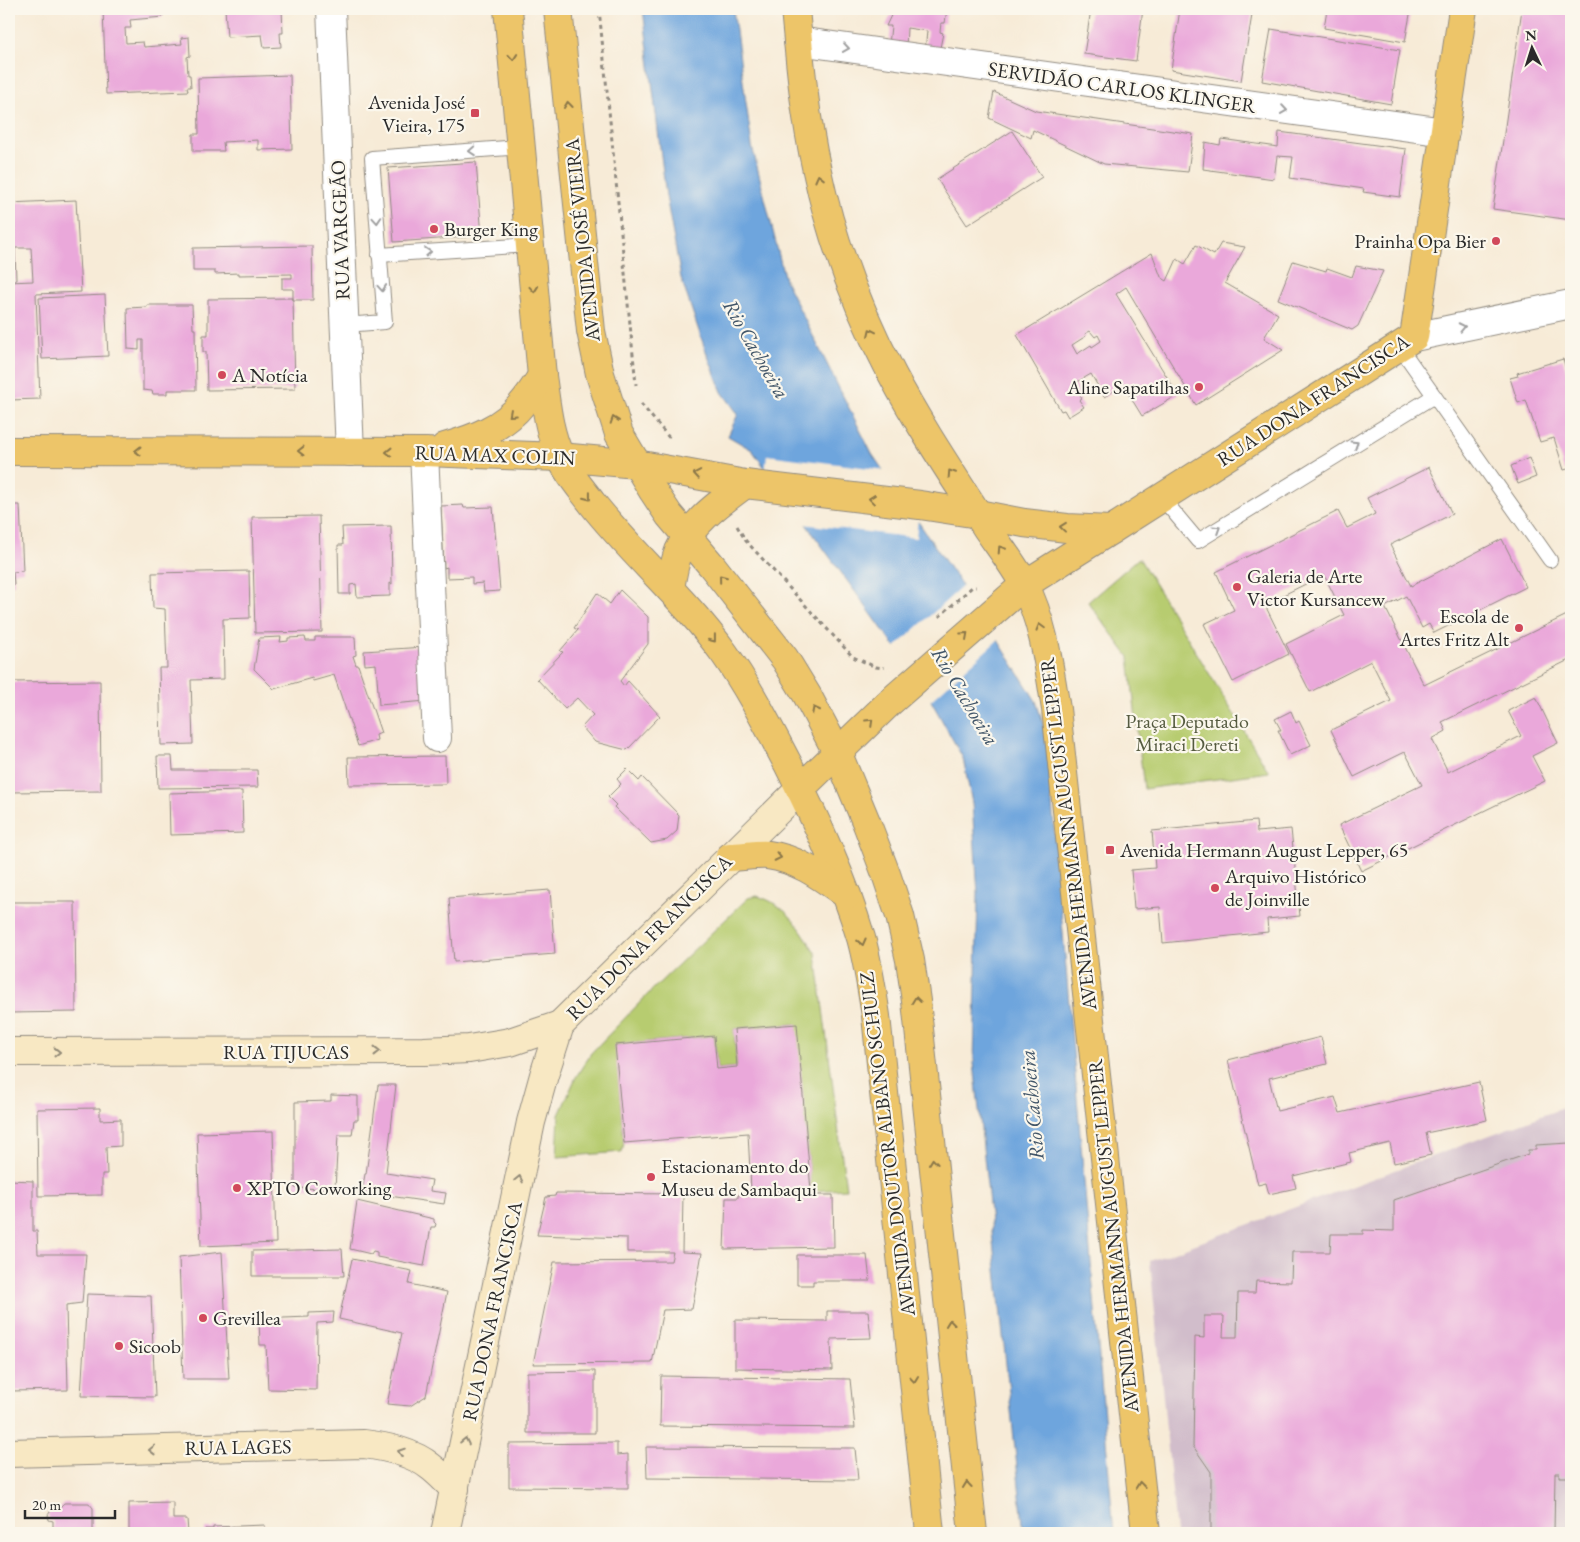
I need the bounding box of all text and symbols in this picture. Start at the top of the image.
north arrow [1508,22,1558,72]
text: N [1525,26,1538,44]
one-way arrow [842,42,850,53]
one-way arrow [507,54,518,62]
street label: SERVIDÃO CARLOS KLINGER [986,55,1258,119]
place label: Avenida José Vieira, 175 [367,89,465,138]
one-way arrow [563,100,574,108]
one-way arrow [1280,104,1289,114]
marker: Avenida José Vieira, 175 [469,107,481,119]
street label: AVENIDA JOSÉ VIEIRA [558,137,606,344]
one-way arrow [468,145,476,156]
street label: RUA VARGEÃO [325,160,355,300]
one-way arrow [814,174,825,183]
place label: Burger King [444,216,538,242]
one-way arrow [371,217,382,225]
marker: Burger King [428,223,440,235]
place label: Prainha Opa Bier [1354,228,1486,254]
marker: Prainha Opa Bier [1490,235,1502,247]
one-way arrow [424,246,432,257]
one-way arrow [376,284,387,292]
one-way arrow [528,285,539,293]
water label: Rio Cachoeira [717,294,796,403]
one-way arrow [1457,322,1466,333]
one-way arrow [867,328,878,337]
street label: RUA DONA FRANCISCA [1212,328,1414,472]
place label: A Notícia [231,362,308,388]
marker: A Notícia [216,369,228,381]
place label: Aline Sapatilhas [1066,374,1189,400]
marker: Aline Sapatilhas [1193,381,1205,393]
one-way arrow [509,408,518,417]
one-way arrow [610,417,620,425]
street label: RUA MAX COLIN [414,439,576,471]
one-way arrow [1350,441,1359,450]
one-way arrow [134,446,142,456]
one-way arrow [297,446,304,456]
one-way arrow [385,447,393,457]
one-way arrow [948,469,957,479]
one-way arrow [693,470,702,480]
one-way arrow [582,491,590,500]
one-way arrow [867,494,875,505]
one-way arrow [1058,522,1066,533]
one-way arrow [1211,526,1220,536]
one-way arrow [998,545,1007,555]
place label: Galeria de Arte Victor Kursancew [1247,563,1385,612]
one-way arrow [719,575,727,584]
marker: Galeria de Arte Victor Kursancew [1231,581,1243,593]
place label: Escola de Artes Fritz Alt [1398,603,1510,652]
marker: Escola de Artes Fritz Alt [1513,622,1525,634]
one-way arrow [1035,623,1046,632]
one-way arrow [960,632,969,641]
one-way arrow [707,633,716,643]
water label: Rio Cachoeira [925,641,1006,750]
street label: AVENIDA HERMANN AUGUST LEPPER [1033,655,1103,1013]
one-way arrow [811,707,821,716]
park label: Praça Deputado Miraci Dereti [1125,708,1249,757]
one-way arrow [864,719,873,728]
place label: Avenida Hermann August Lepper, 65 [1119,837,1408,863]
marker: Avenida Hermann August Lepper, 65 [1104,844,1116,856]
street label: RUA DONA FRANCISCA [561,848,738,1025]
one-way arrow [774,852,783,862]
place label: Arquivo Histórico de Joinville [1224,863,1367,912]
marker: Arquivo Histórico de Joinville [1209,882,1221,894]
one-way arrow [856,937,866,945]
street label: AVENIDA DOUTOR ALBANO SCHULZ [853,970,921,1319]
one-way arrow [911,996,921,1004]
street label: RUA TIJUCAS [223,1039,349,1065]
one-way arrow [374,1046,382,1056]
one-way arrow [54,1047,62,1057]
water label: Rio Cachoeira [1013,1049,1050,1161]
street label: AVENIDA HERMANN AUGUST LEPPER [1081,1057,1145,1415]
place label: Estacionamento do Museu de Sambaqui [661,1153,817,1202]
one-way arrow [928,1157,939,1165]
marker: Estacionamento do Museu de Sambaqui [645,1171,657,1183]
place label: XPTO Coworking [246,1175,392,1201]
one-way arrow [513,1175,524,1184]
marker: XPTO Coworking [231,1182,243,1194]
street label: RUA DONA FRANCISCA [456,1198,528,1423]
place label: Grevillea [213,1305,281,1331]
marker: Grevillea [197,1312,209,1324]
one-way arrow [945,1319,956,1327]
place label: Sicoob [129,1333,181,1359]
marker: Sicoob [113,1340,125,1352]
one-way arrow [908,1375,919,1383]
street label: RUA LAGES [184,1433,292,1461]
one-way arrow [459,1437,469,1446]
one-way arrow [148,1444,156,1455]
one-way arrow [397,1448,406,1458]
one-way arrow [962,1480,973,1488]
one-way arrow [1135,1480,1146,1488]
scale bar [25,1487,115,1519]
text: 20 m [32,1495,61,1514]

